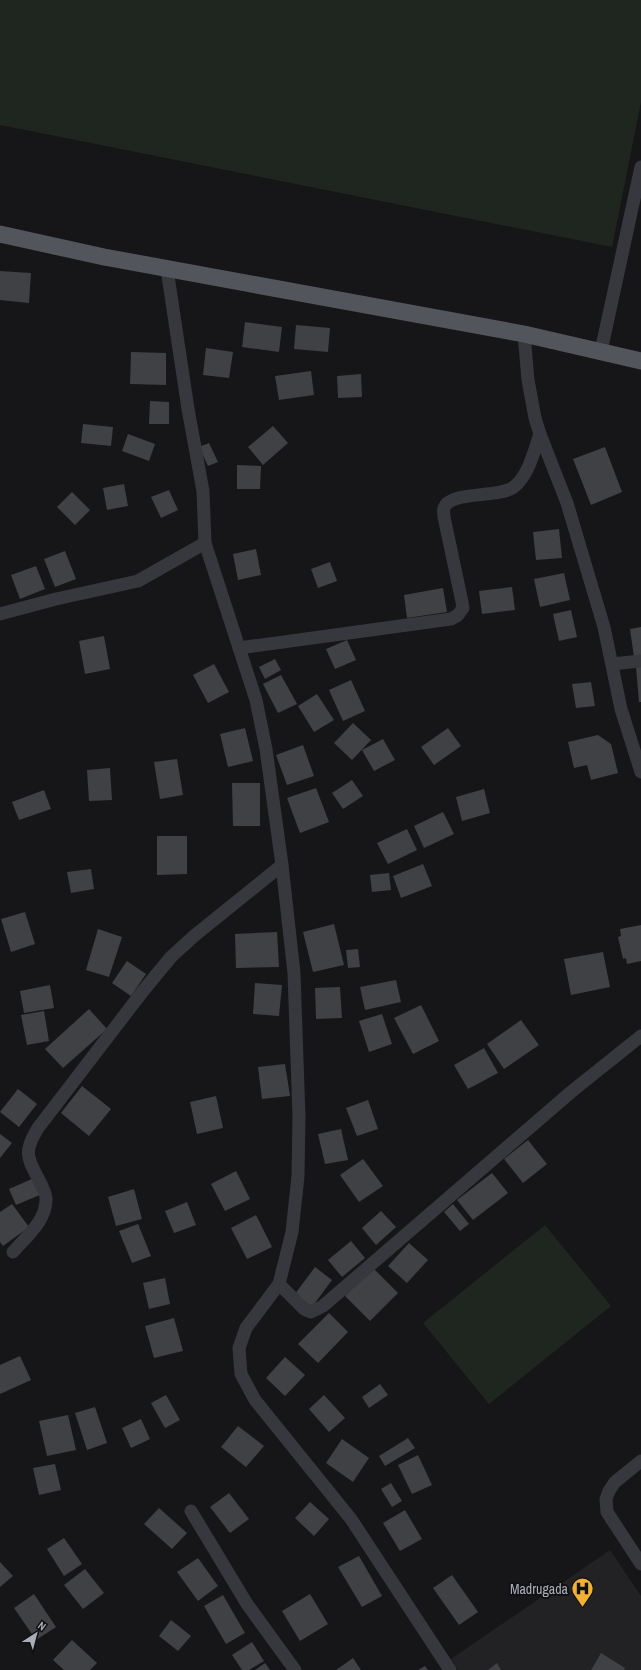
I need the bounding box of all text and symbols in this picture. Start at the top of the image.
hospital icon: Madrugada [570,1576,596,1609]
place label: Madrugada [510,1580,569,1598]
north arrow [16,1614,56,1654]
text: N [35,1618,49,1633]

